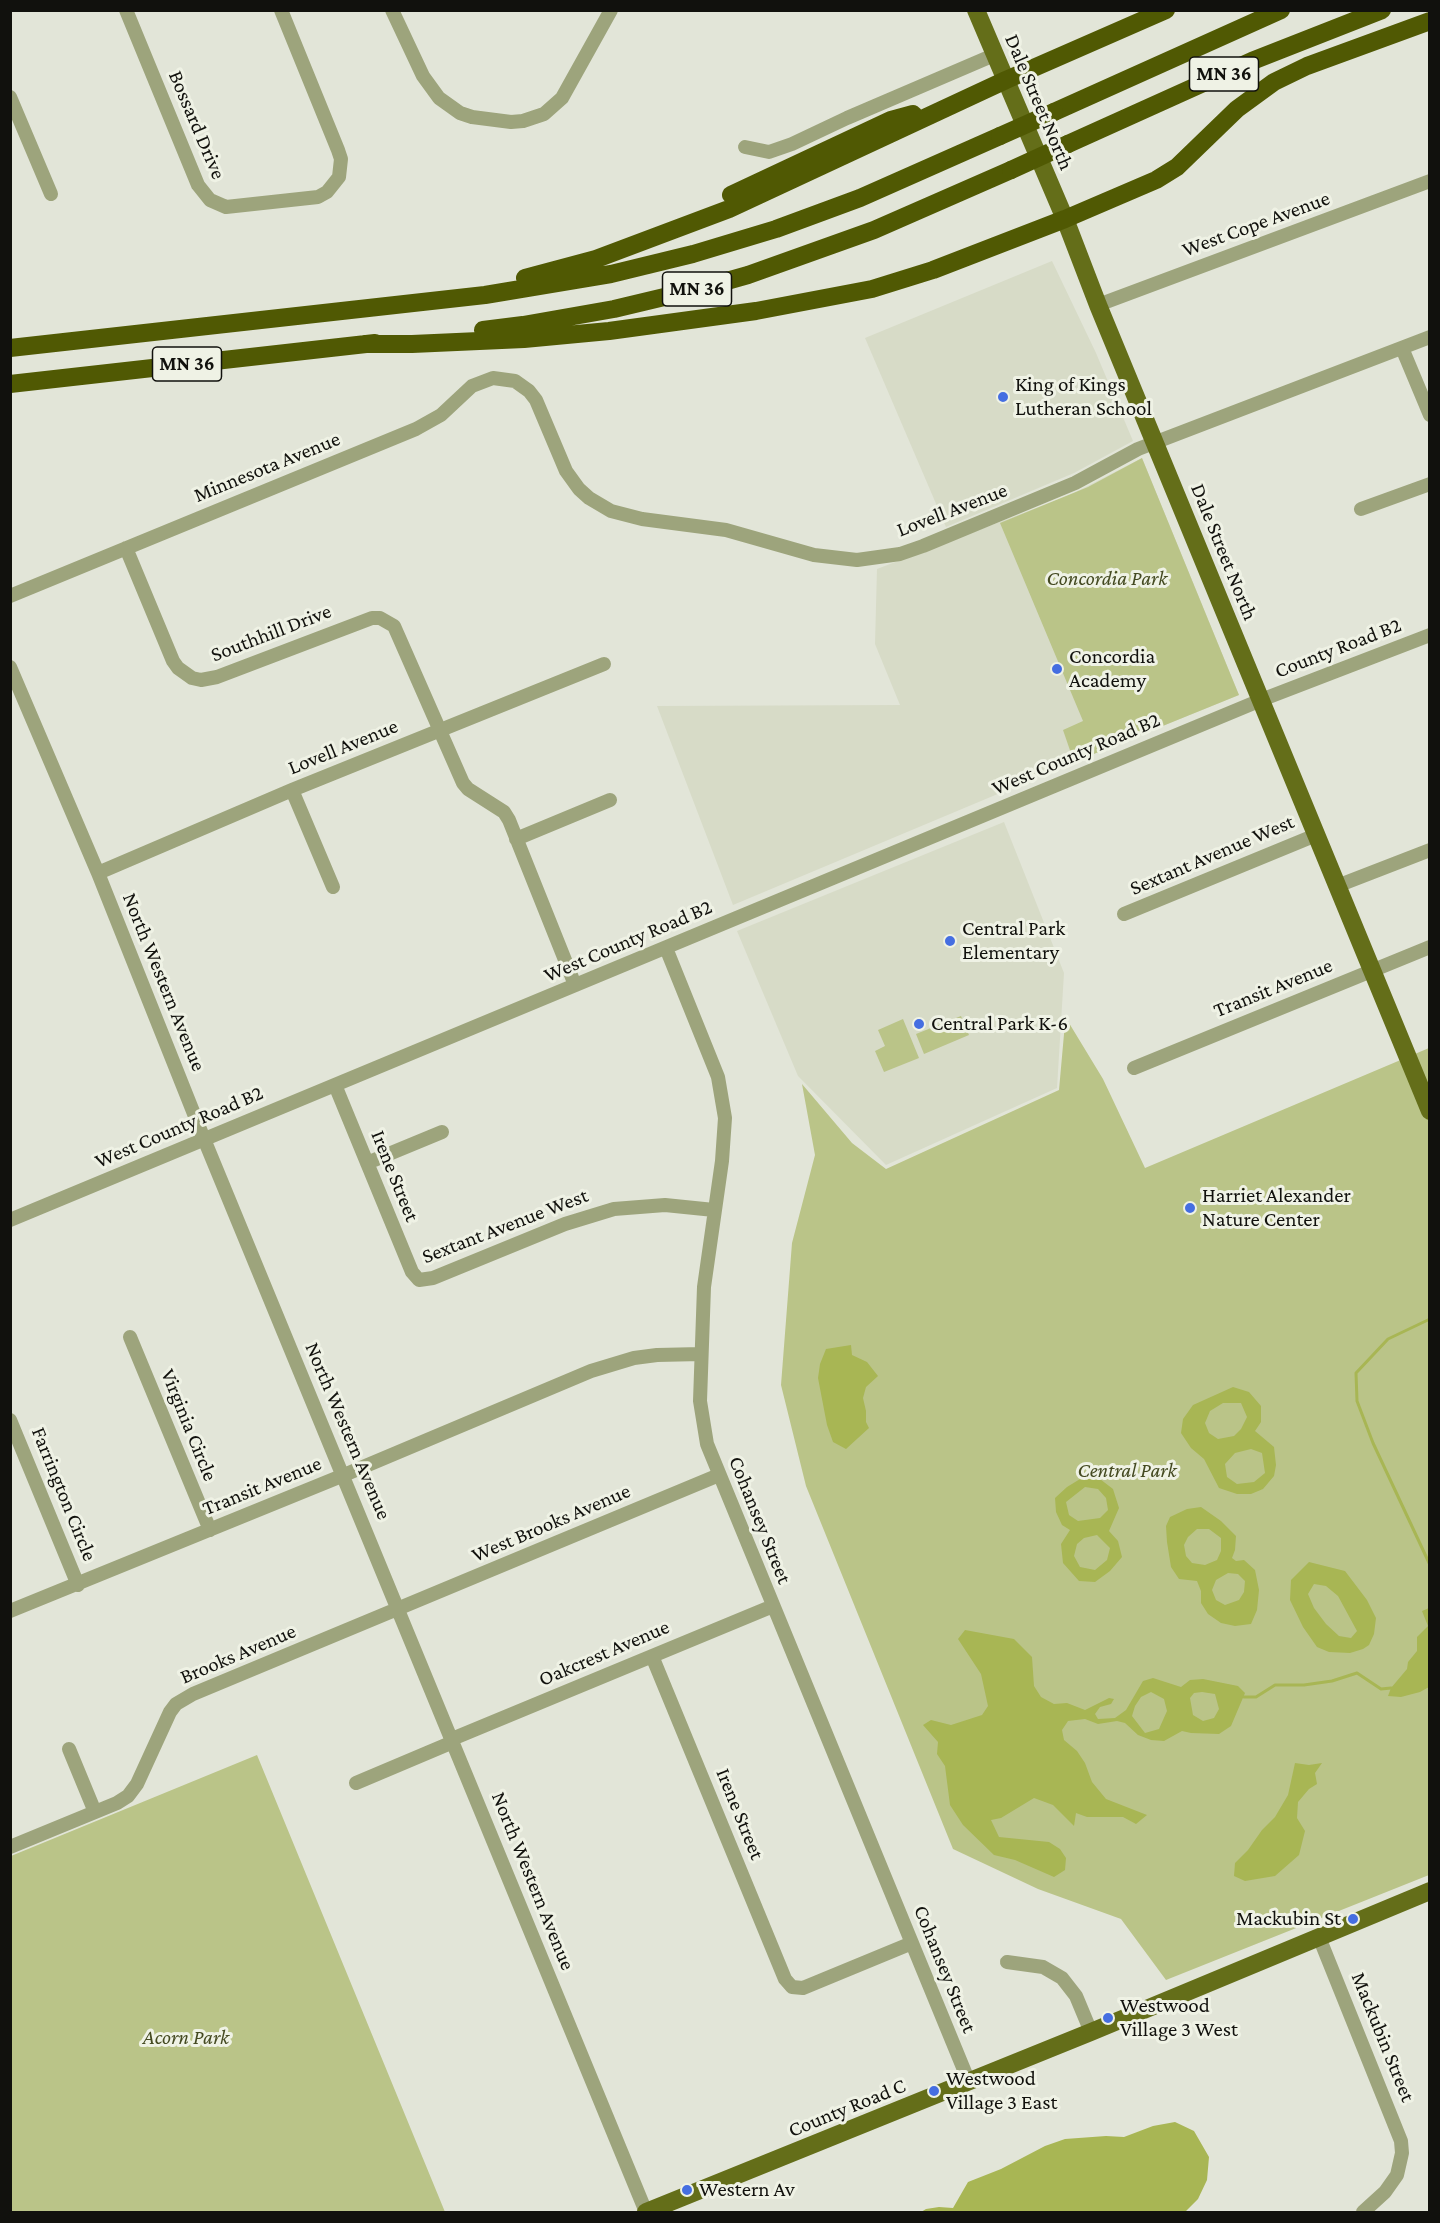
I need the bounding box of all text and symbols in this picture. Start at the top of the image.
street label: Dale Street North [999,30,1079,174]
road number: MN 36 [1190,57,1258,91]
street label: Bossard Drive [163,67,231,183]
street label: West Cope Avenue [1179,186,1333,262]
road number: MN 36 [662,272,732,306]
road number: MN 36 [152,347,222,381]
place label: King of Kings Lutheran School [1015,372,1152,422]
marker: King of Kings Lutheran School [996,390,1010,404]
street label: Minnesota Avenue [190,426,344,508]
street label: Lovell Avenue [893,477,1011,543]
street label: Dale Street North [1185,480,1263,624]
park label: Concordia Park [1047,566,1167,592]
street label: Southhill Drive [207,598,335,668]
street label: County Road B2 [1271,612,1405,684]
place label: Concordia Academy [1069,644,1155,694]
marker: Concordia Academy [1050,662,1064,676]
street label: West County Road B2 [988,707,1164,801]
street label: Lovell Avenue [284,714,402,780]
street label: Sextant Avenue West [1126,809,1298,901]
street label: North Western Avenue [117,889,211,1075]
street label: West County Road B2 [540,894,716,988]
place label: Central Park Elementary [962,916,1065,966]
marker: Central Park Elementary [943,934,957,948]
street label: Transit Avenue [1210,953,1336,1023]
place label: Central Park K-6 [931,1011,1068,1037]
marker: Central Park K-6 [912,1017,926,1031]
street label: West County Road B2 [91,1080,267,1174]
street label: Irene Street [365,1127,425,1225]
street label: Sextant Avenue West [418,1183,592,1269]
place label: Harriet Alexander Nature Center [1202,1183,1351,1233]
marker: Harriet Alexander Nature Center [1183,1201,1197,1215]
street label: North Western Avenue [299,1339,397,1523]
street label: Virginia Circle [155,1365,223,1485]
street label: Farrington Circle [26,1423,102,1565]
street label: Transit Avenue [199,1451,325,1521]
street label: Cohansey Street [723,1453,797,1587]
park label: Central Park [1077,1458,1177,1484]
street label: West Brooks Avenue [468,1478,634,1568]
street label: Oakcrest Avenue [535,1614,673,1692]
street label: Brooks Avenue [176,1618,300,1690]
street label: Irene Street [710,1765,770,1863]
street label: North Western Avenue [486,1788,580,1974]
street label: Cohansey Street [908,1902,982,2036]
place label: Mackubin St [1236,1906,1341,1932]
marker: Mackubin St [1346,1912,1360,1926]
street label: Mackubin Street [1346,1969,1420,2105]
place label: Westwood Village 3 West [1120,1993,1238,2043]
marker: Westwood Village 3 West [1101,2011,1115,2025]
park label: Acorn Park [143,2025,229,2051]
place label: Westwood Village 3 East [946,2066,1057,2116]
street label: County Road C [785,2073,909,2143]
marker: Westwood Village 3 East [927,2084,941,2098]
place label: Western Av [699,2177,795,2203]
marker: Western Av [680,2183,694,2197]

